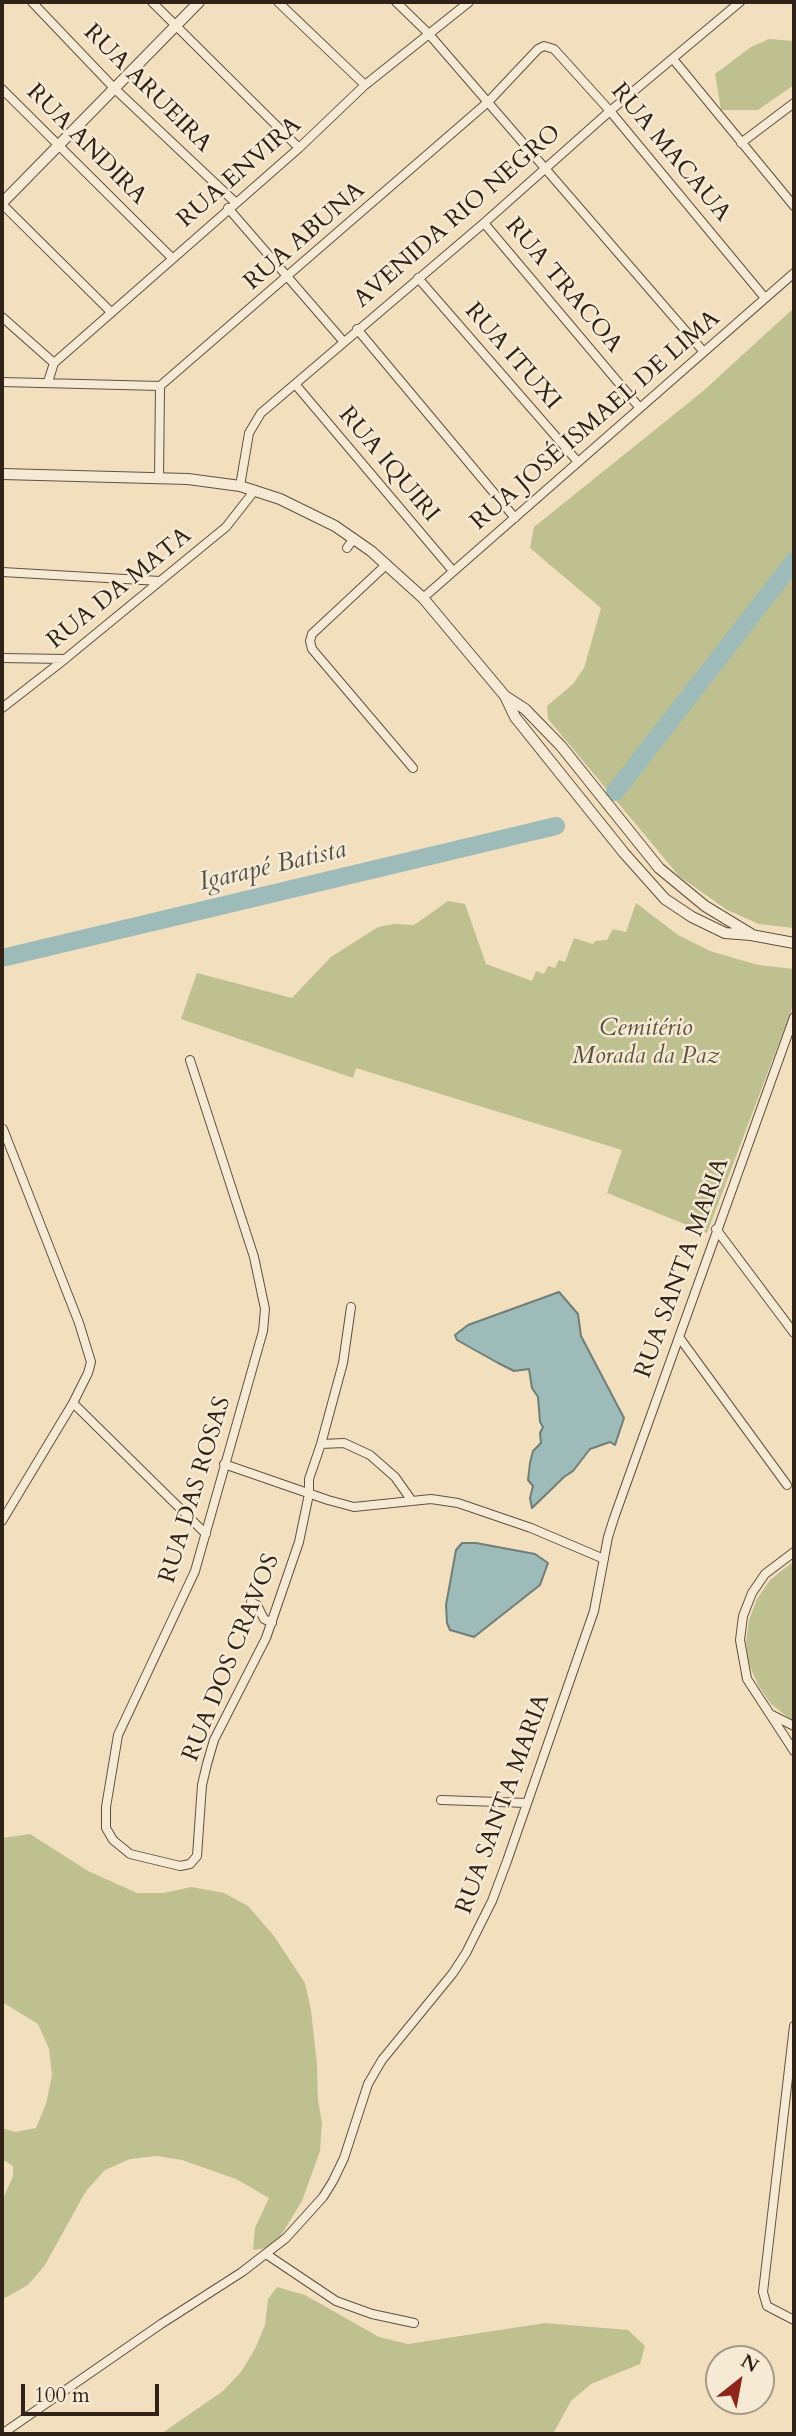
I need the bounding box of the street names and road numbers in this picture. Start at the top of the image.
street label: RUA ARUEIRA [77,19,217,159]
street label: RUA MACAUA [604,78,736,228]
street label: RUA ANDIRA [20,79,152,211]
street label: RUA ENVIRA [172,111,308,235]
street label: AVENIDA RIO NEGRO [349,119,567,315]
street label: RUA ABUNA [239,177,371,297]
street label: RUA TRACOA [498,213,628,359]
street label: RUA ITUXI [458,298,566,416]
street label: RUA JOSÉ ISMAEL DE LIMA [466,305,726,537]
street label: RUA IQUIRI [332,402,444,528]
street label: RUA DA MATA [42,522,198,656]
street label: RUA SANTA MARIA [630,1154,736,1382]
street label: RUA DAS ROSAS [154,1393,238,1587]
street label: RUA DOS CRAVOS [177,1550,287,1766]
street label: RUA SANTA MARIA [451,1690,557,1918]

